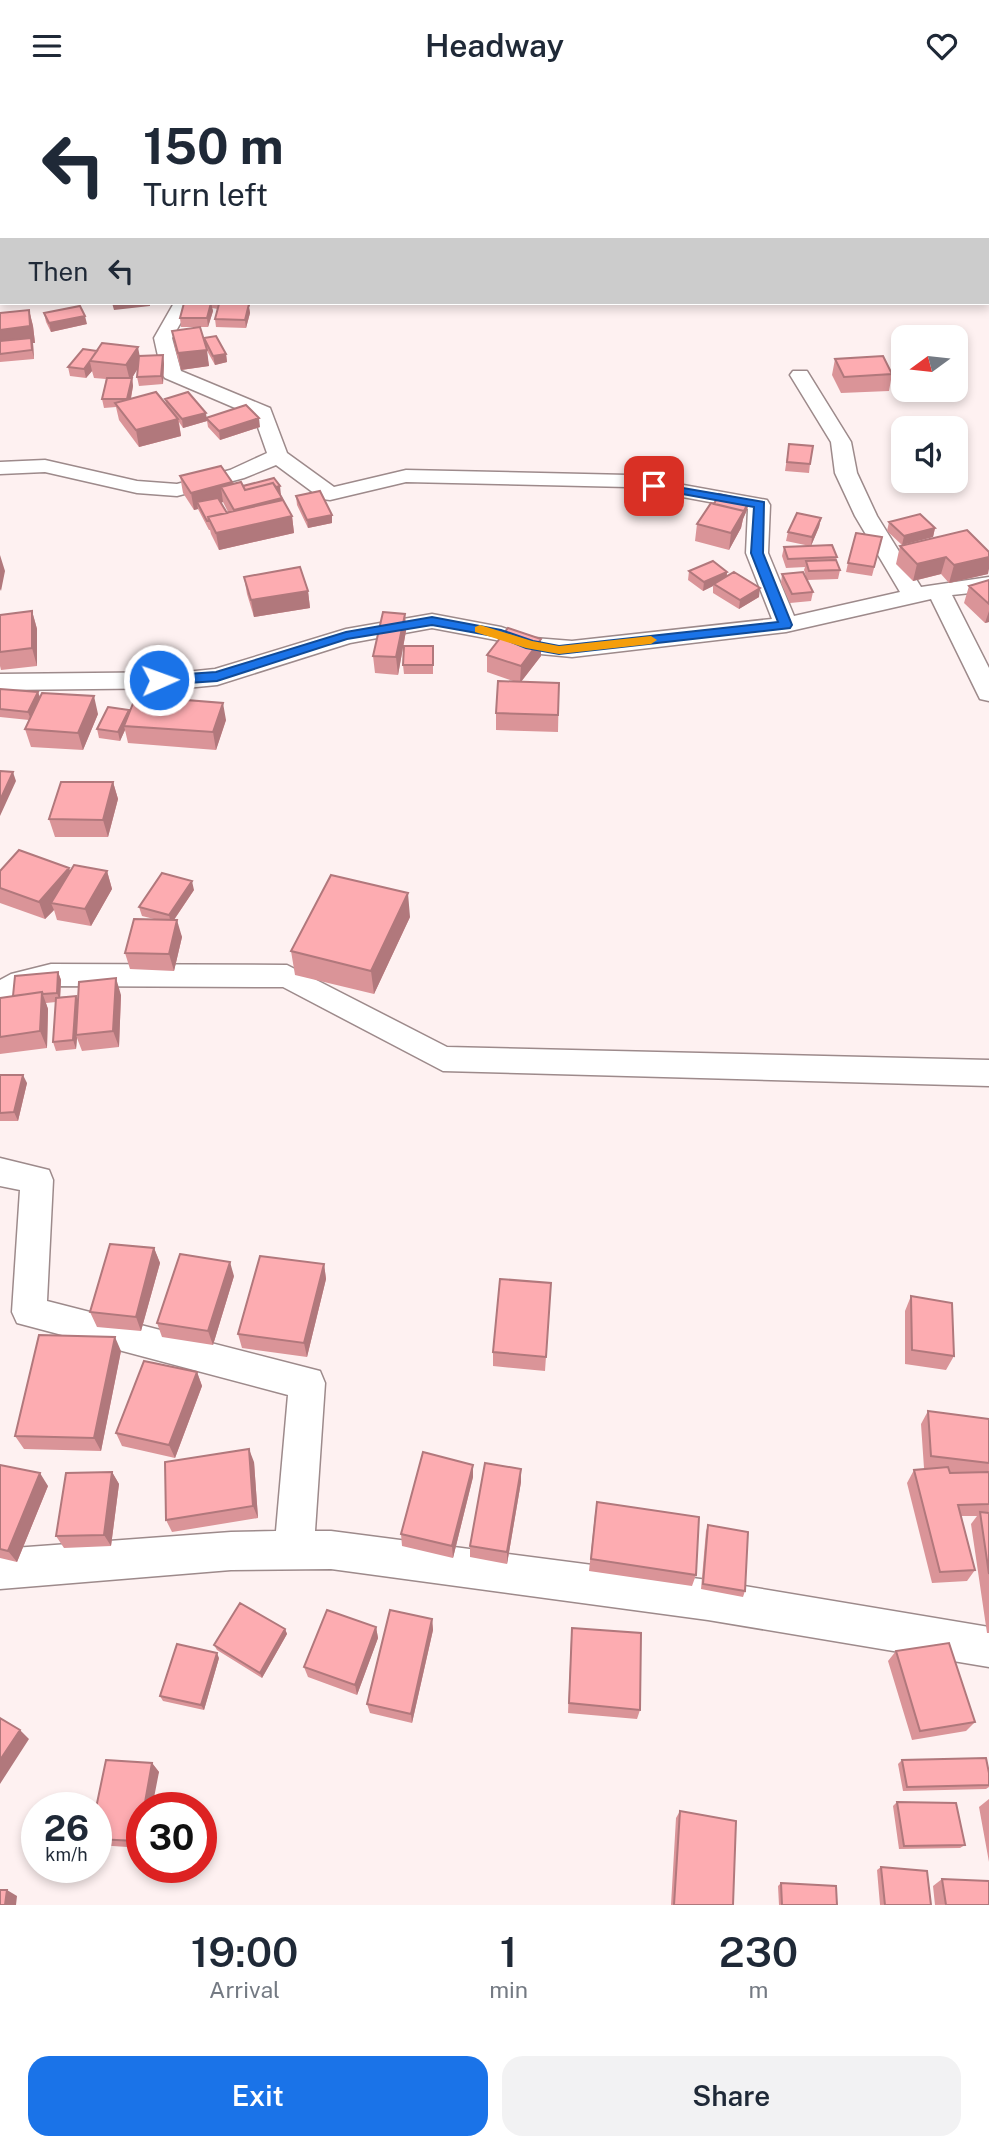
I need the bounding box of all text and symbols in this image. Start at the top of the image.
icon: menu [28,27,66,65]
text: Headway [425,27,564,64]
icon: heart [923,27,961,65]
text: 150 m [143,117,284,175]
icon: left [28,119,119,210]
text: Turn left [143,176,268,213]
icon: left [102,252,140,290]
text: Then [28,256,88,287]
north arrow [891,325,968,403]
map controls [891,325,968,493]
button: sound [891,416,968,493]
pin [624,456,684,516]
icon: arrive [635,467,673,505]
position arrow [122,643,196,717]
speed limit sign: 30 [126,1792,217,1883]
text: 26 [44,1808,89,1849]
text: km/h [45,1844,88,1865]
text: 19:00 [191,1927,298,1976]
text: 1 [500,1927,517,1976]
text: 230 [719,1927,798,1976]
text: Arrival [209,1976,280,2003]
text: min [489,1976,528,2003]
text: m [749,1976,769,2003]
button: Exit [28,2056,488,2136]
button: Share [502,2056,961,2136]

